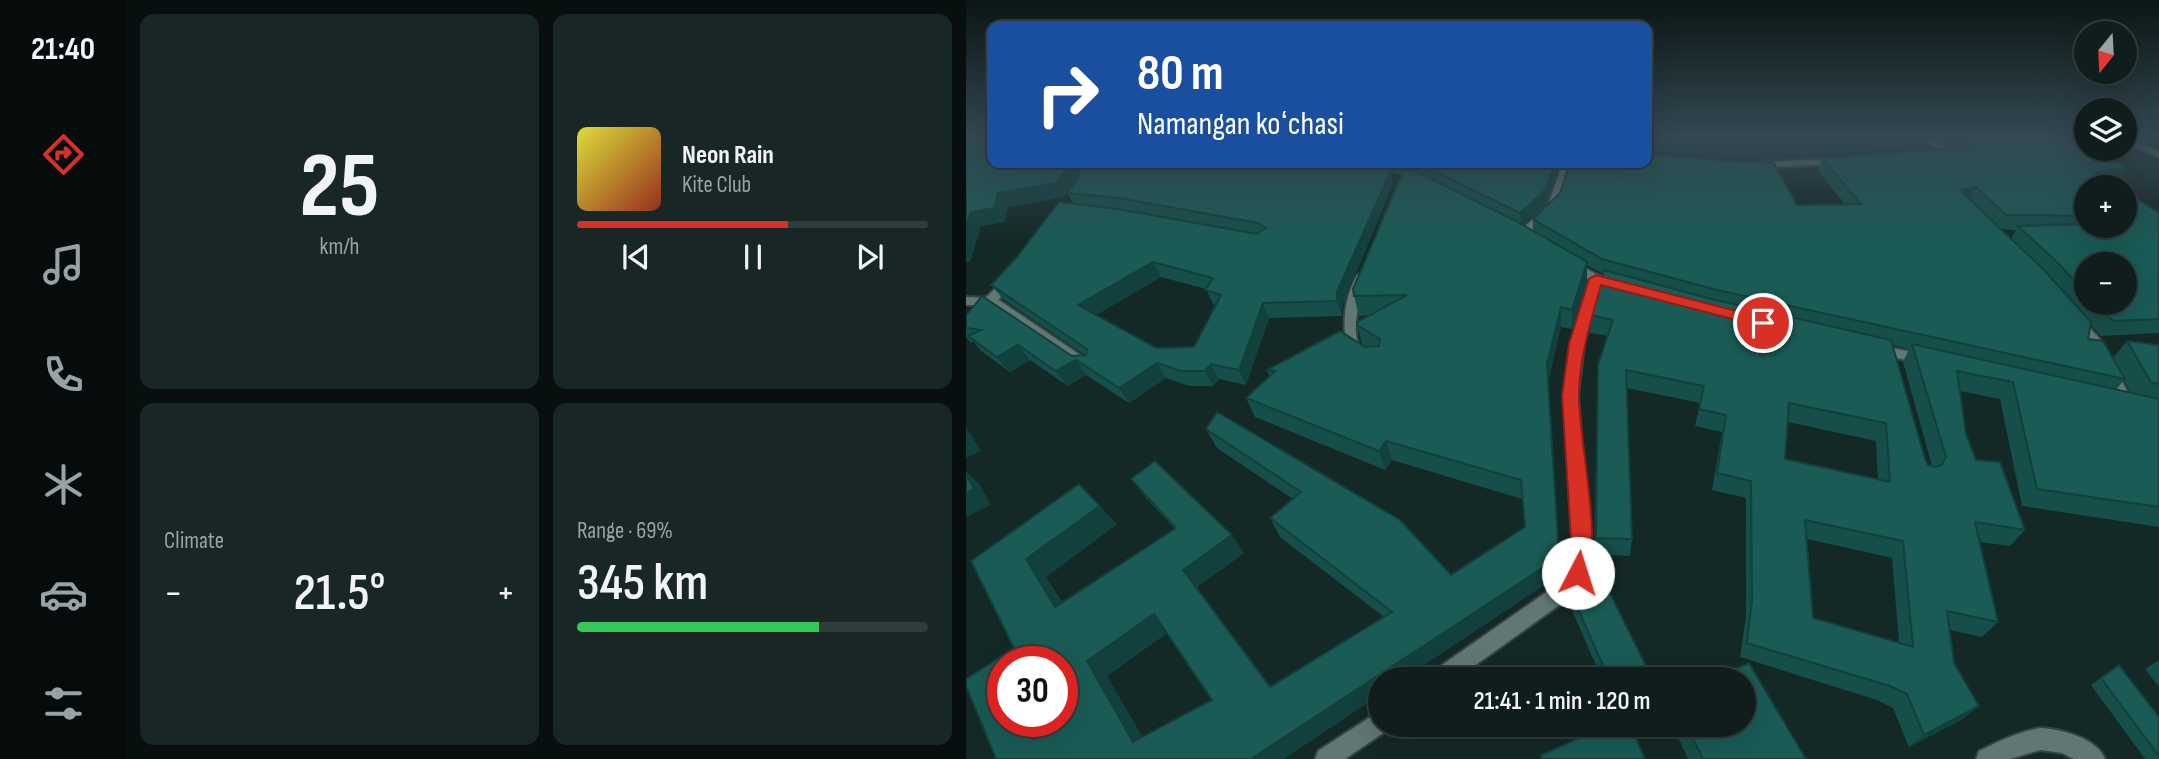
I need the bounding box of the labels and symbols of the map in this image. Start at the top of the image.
north arrow [2074,21,2137,84]
pin [1733,293,1793,353]
position arrow [1541,536,1615,610]
speed limit sign: 30 [987,646,1078,737]

